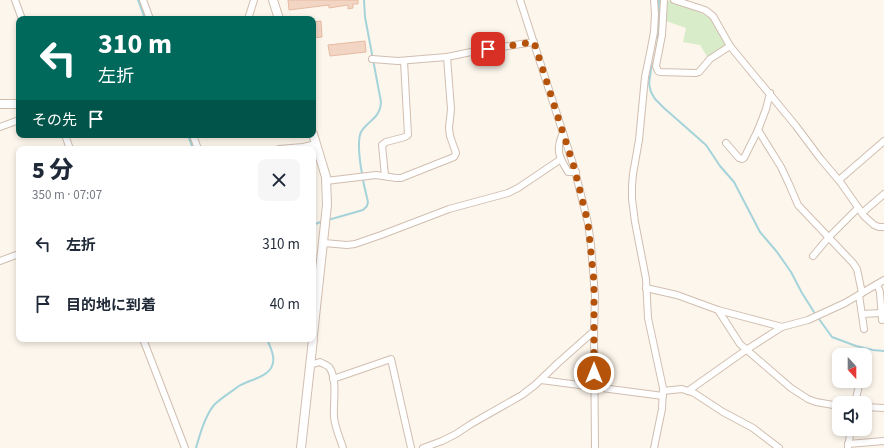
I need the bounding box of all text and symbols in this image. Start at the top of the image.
text: 310 m [98,24,172,64]
icon: left [32,32,84,84]
pin [471,32,505,66]
icon: arrive [477,38,499,60]
text: 左折 [98,64,134,89]
icon: arrive [85,108,107,130]
text: その先 [32,110,77,131]
text: 5 分 [32,153,74,188]
button: close [258,159,300,201]
text: 350 m · 07:07 [32,186,102,204]
icon: left [32,233,54,255]
text: 310 m [262,234,300,255]
text: 左折 [66,235,96,256]
icon: arrive [32,293,54,315]
text: 40 m [270,294,300,315]
text: 目的地に到着 [66,295,156,316]
north arrow [832,348,872,388]
map controls [832,348,872,436]
position arrow [573,352,615,394]
button: sound [832,396,872,436]

